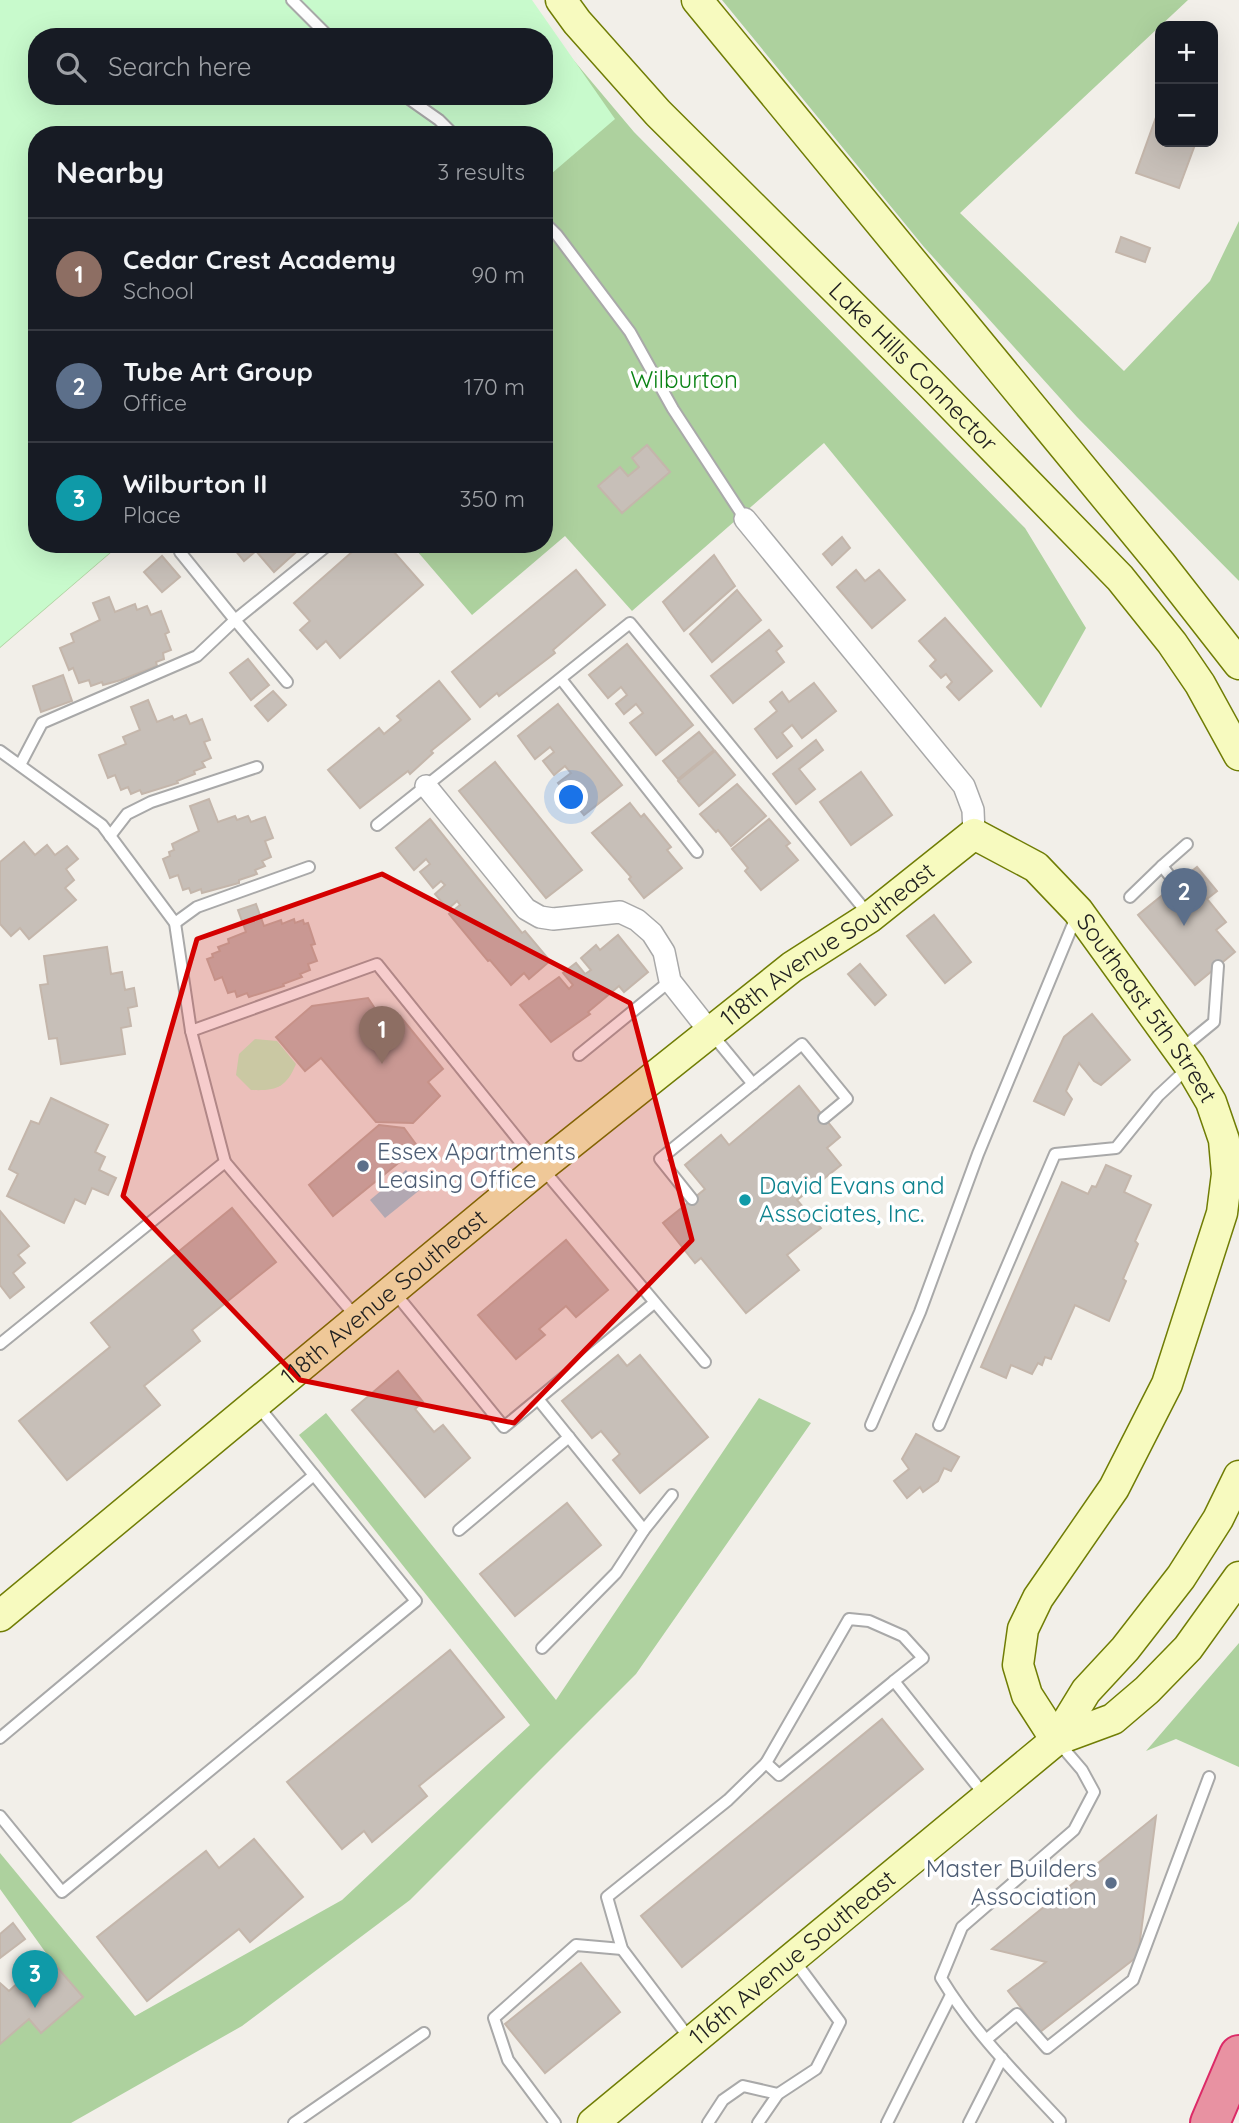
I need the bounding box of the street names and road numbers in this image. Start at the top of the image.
street label: Lake Hills Connector [823,275,1004,457]
street label: 118th Avenue Southeast [714,855,940,1032]
street label: Southeast 5th Street [1071,907,1224,1108]
street label: 118th Avenue Southeast [274,1202,492,1391]
street label: 116th Avenue Southeast [683,1863,901,2051]

